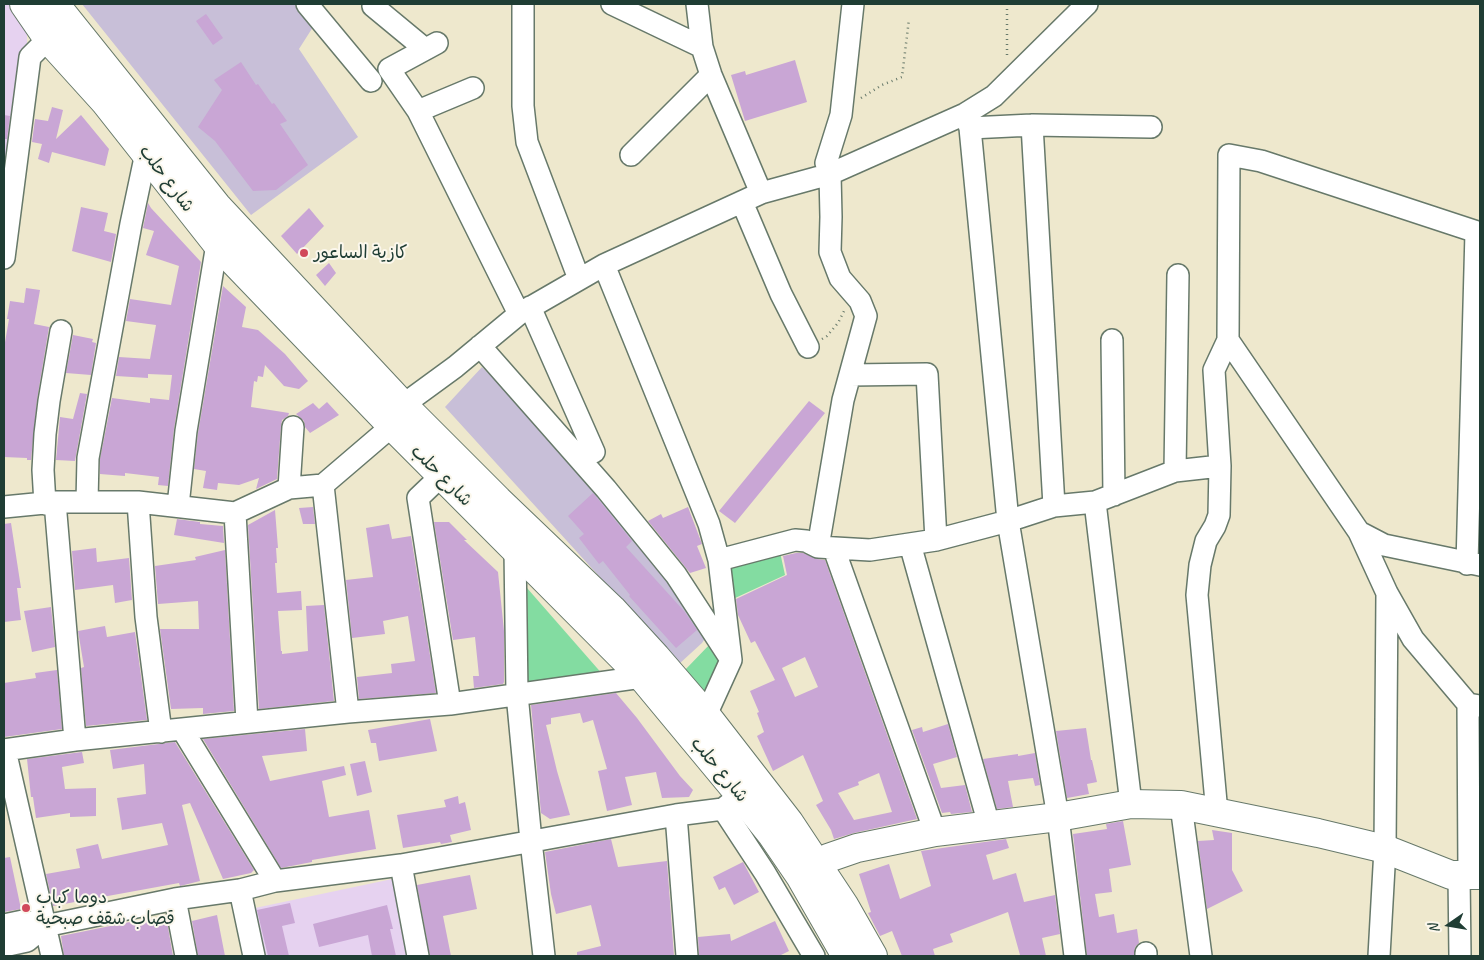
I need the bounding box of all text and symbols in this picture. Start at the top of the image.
street label: شارع حلب [134,141,198,217]
place label: كازية الساعور [314,242,407,264]
marker: كازية الساعور [298,247,310,259]
street label: شارع حلب [406,441,476,511]
street label: شارع حلب [686,733,752,807]
place label: دوما كباب قصاب شقف صبحية [36,887,175,930]
north arrow [1424,900,1474,950]
marker: دوما كباب قصاب شقف صبحية [20,902,32,914]
text: N [1425,922,1443,935]

